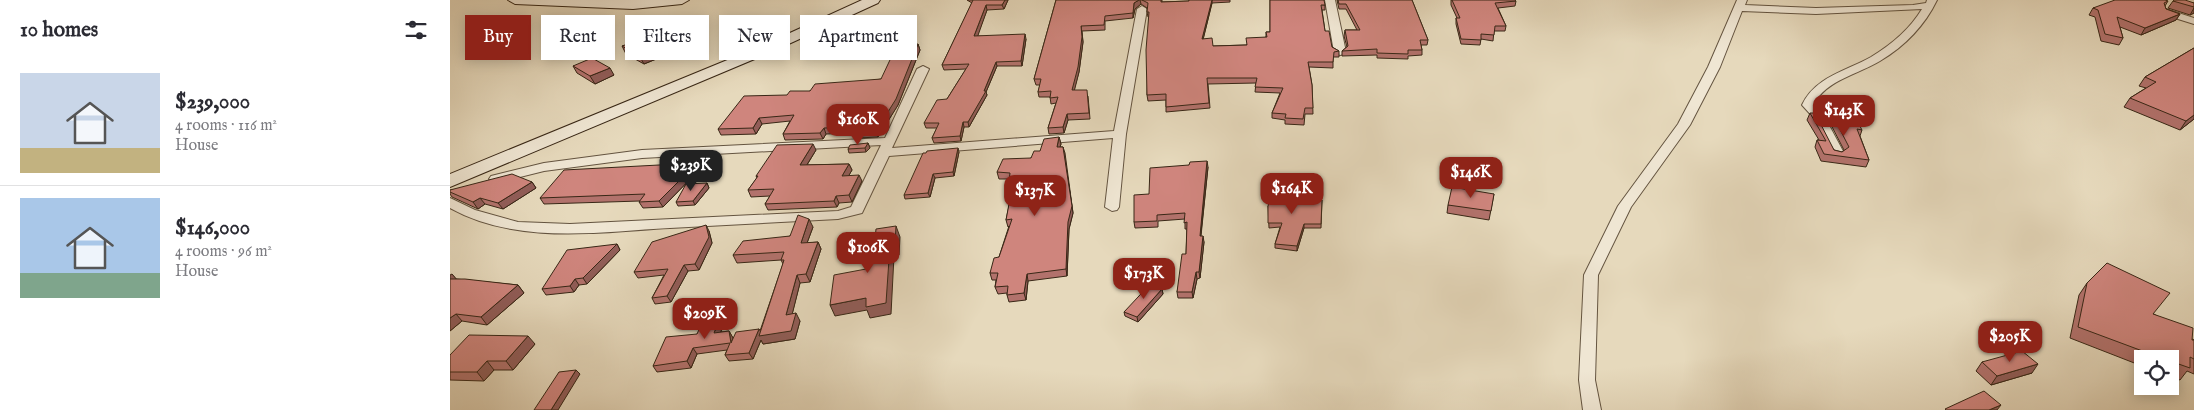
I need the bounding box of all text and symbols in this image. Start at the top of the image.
chip: Buy [465,15,531,60]
chip: Rent [541,15,615,60]
chip: Filters [625,15,709,60]
chip: New [719,15,790,60]
chip: Apartment [800,15,917,60]
icon: filters [402,16,430,44]
text: 10 homes [20,17,98,44]
text: $239,000 [175,89,250,116]
icon: home [60,93,120,153]
pin: $143K [1809,94,1879,137]
text: $143K [1824,101,1864,121]
pin: $160K [823,104,893,146]
text: $160K [838,110,879,130]
text: 4 rooms · 116 m² [175,116,277,136]
text: House [175,136,218,156]
pin: $239K [656,150,726,192]
text: $239K [671,156,711,176]
pin: $146K [1436,156,1506,199]
text: $146K [1451,163,1491,183]
pin: $164K [1257,172,1327,215]
pin: $137K [1000,174,1070,217]
text: $164K [1272,179,1312,199]
text: $137K [1015,181,1055,201]
text: $146,000 [175,215,250,242]
icon: home [60,218,120,278]
pin: $106K [833,232,903,274]
text: $106K [848,238,888,258]
text: 4 rooms · 96 m² [175,242,272,262]
pin: $173K [1109,258,1179,300]
text: House [175,262,218,282]
text: $173K [1124,264,1164,284]
pin: $209K [670,298,740,340]
text: $209K [684,304,726,324]
pin: $205K [1975,320,2045,363]
text: $205K [1989,327,2031,347]
map controls [2134,350,2179,395]
button: locate [2134,350,2179,395]

